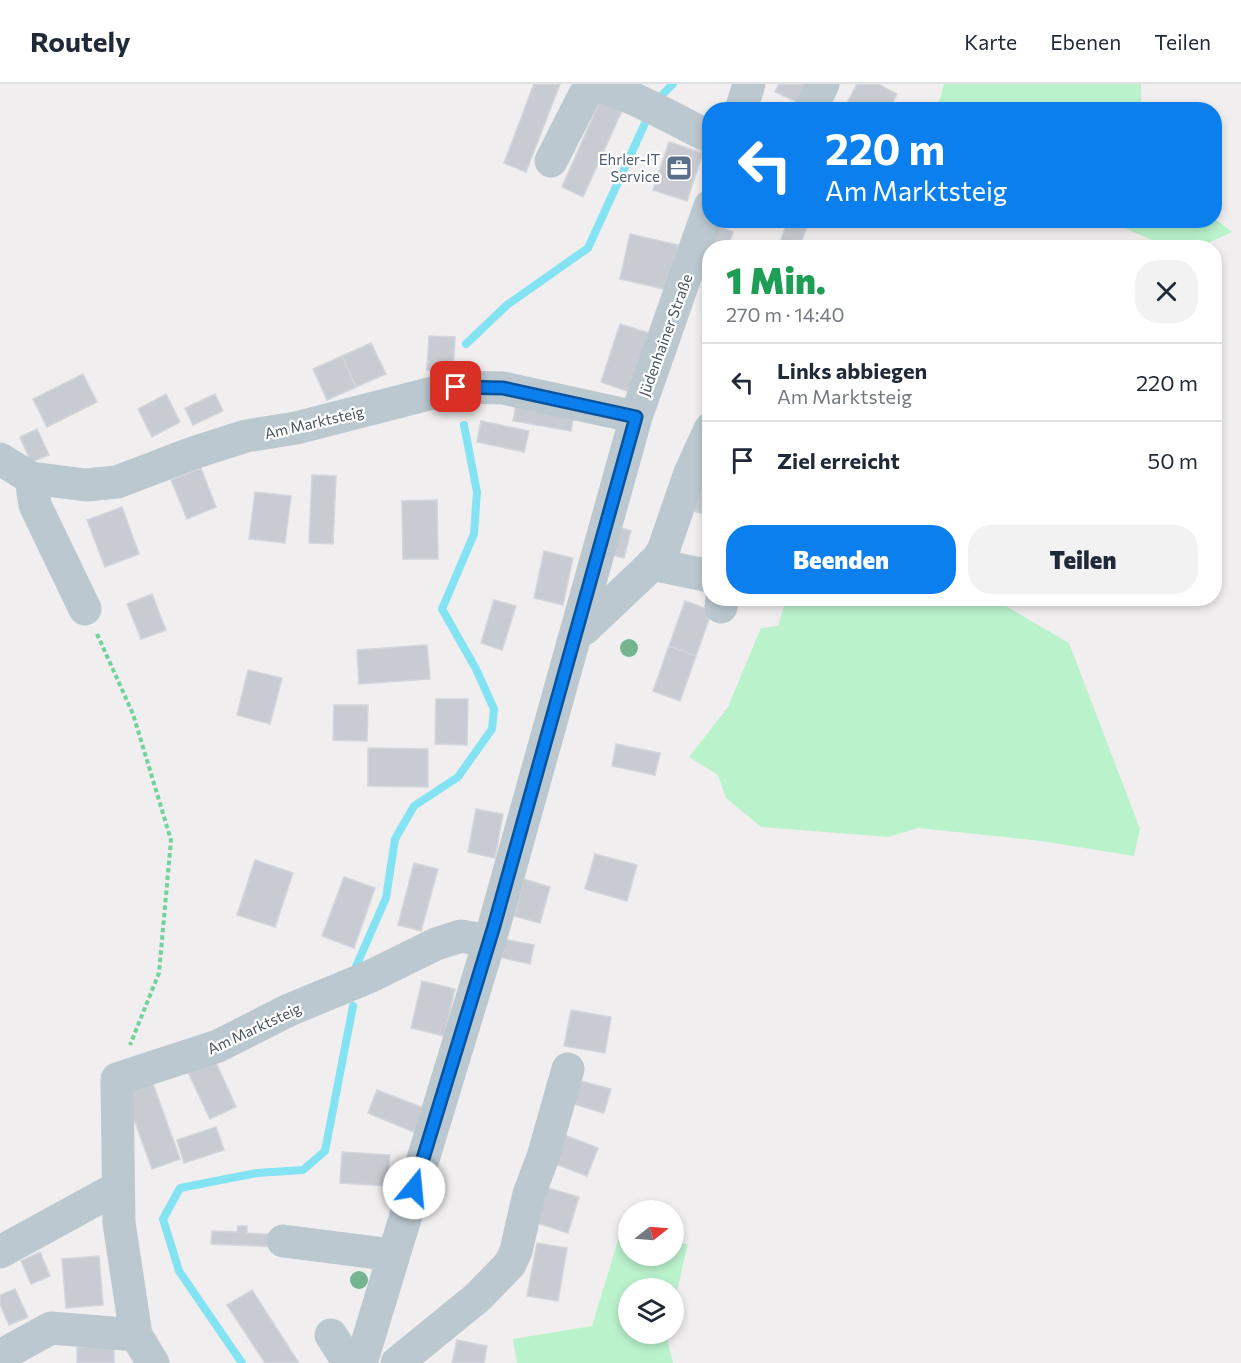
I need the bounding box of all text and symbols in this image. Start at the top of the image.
text: Routely [30,24,131,58]
text: Karte [964,29,1017,54]
text: Ebenen [1050,29,1121,54]
text: Teilen [1154,29,1211,54]
text: 220 m [825,122,945,174]
icon: left [726,126,804,204]
place label: Ehrler-IT Service [599,150,660,185]
office icon: Ehrler-IT Service [664,153,694,183]
text: Am Marktsteig [825,174,1007,207]
text: 1 Min. [726,257,826,301]
button: close [1135,260,1198,323]
street label: Jüdenhainer Straße [634,271,696,399]
text: 270 m · 14:40 [726,302,845,326]
text: Links abbiegen [777,357,927,384]
pin [430,361,481,412]
icon: left [726,366,759,399]
text: 220 m [1136,369,1198,396]
icon: arrive [439,370,472,403]
text: Am Marktsteig [777,384,912,408]
street label: Am Marktsteig [263,402,365,442]
icon: arrive [726,444,759,477]
text: Ziel erreicht [777,447,900,474]
text: 50 m [1148,447,1198,474]
button: Beenden [726,525,956,594]
button: Teilen [968,525,1198,594]
street label: Am Marktsteig [204,998,304,1058]
position arrow [382,1156,446,1220]
north arrow [618,1200,684,1266]
map controls [618,1200,684,1344]
button: layers [618,1278,684,1344]

